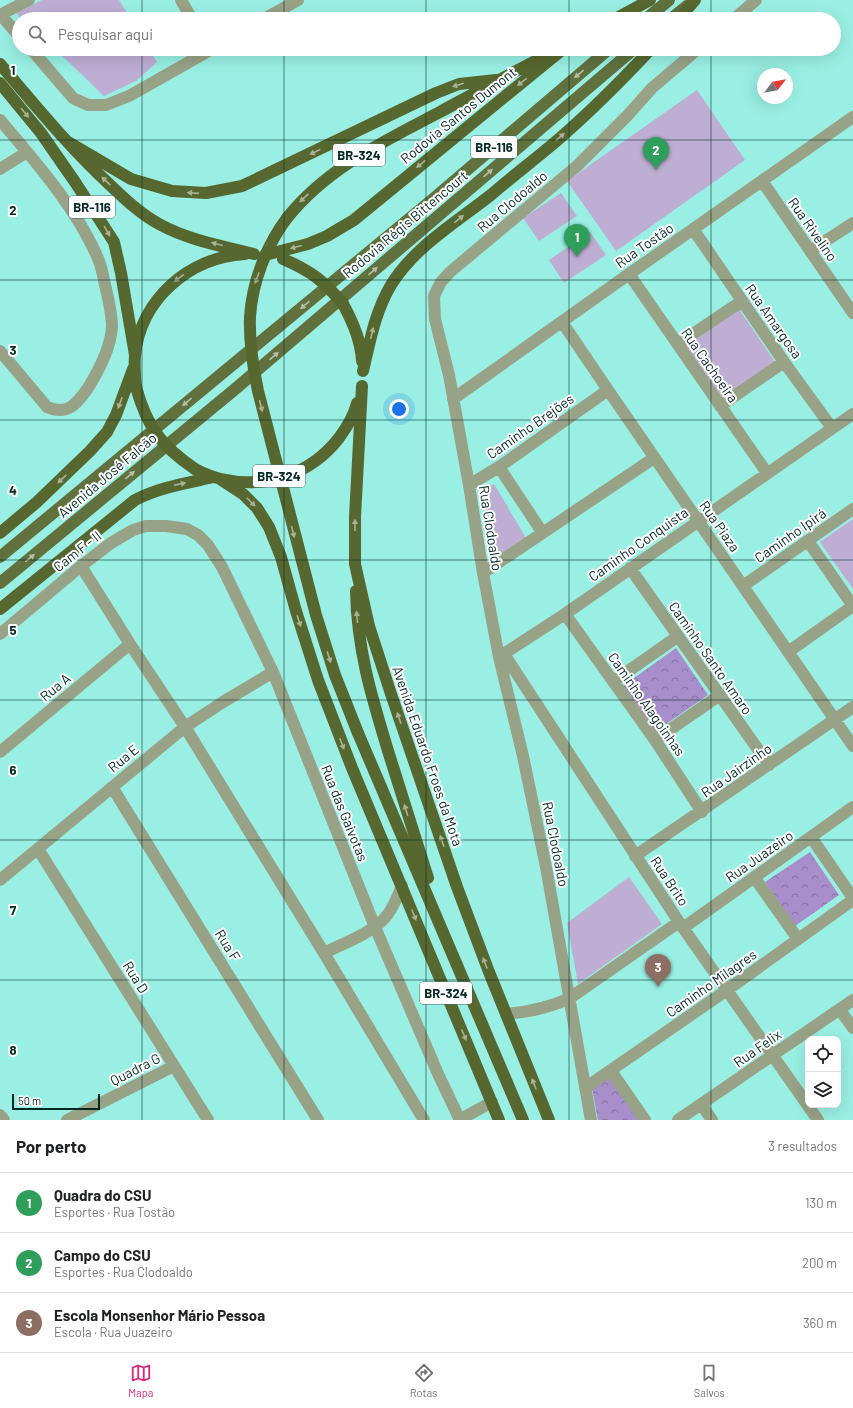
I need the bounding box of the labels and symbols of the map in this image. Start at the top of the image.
text: 1 [11,62,15,78]
street label: Rodovia Santos Dumont [397,63,519,167]
north arrow [757,68,793,104]
one-way arrow [574,70,585,79]
one-way arrow [516,78,527,86]
one-way arrow [451,82,463,88]
one-way arrow [20,107,29,118]
one-way arrow [555,132,565,142]
road number: BR-116 [471,136,517,158]
pin: 2 [643,137,669,170]
road number: BR-324 [333,144,385,166]
one-way arrow [309,149,320,155]
one-way arrow [416,160,426,169]
street label: Rodovia Régis Bittencourt [339,167,471,281]
street label: Rua Clodoaldo [473,167,551,235]
one-way arrow [482,169,493,178]
one-way arrow [101,176,111,185]
one-way arrow [187,189,199,196]
one-way arrow [299,193,309,203]
street label: Rua Rivelino [785,194,841,264]
road number: BR-116 [69,196,115,218]
text: 2 [9,202,17,218]
one-way arrow [454,215,465,224]
street label: Rua Tostão [612,219,676,271]
pin: 1 [564,224,590,257]
one-way arrow [104,225,111,237]
one-way arrow [210,241,222,247]
one-way arrow [290,244,303,250]
one-way arrow [367,267,378,276]
one-way arrow [254,272,260,284]
one-way arrow [173,274,184,282]
street label: Rua Amargosa [742,280,806,362]
one-way arrow [299,301,310,309]
street label: Rua Cachoeira [678,324,742,406]
one-way arrow [369,327,375,339]
text: 3 [9,342,17,358]
one-way arrow [269,351,279,360]
street label: Caminho Brejões [483,390,577,462]
one-way arrow [117,397,123,409]
one-way arrow [182,398,193,407]
one-way arrow [259,399,265,412]
your location [389,399,409,419]
street label: Avenida José Falcão [54,429,160,521]
road number: BR-324 [253,465,305,487]
one-way arrow [125,471,136,480]
one-way arrow [57,474,67,484]
one-way arrow [174,481,186,487]
text: 4 [9,482,17,498]
street label: Rua Clodoaldo [476,484,506,572]
one-way arrow [246,497,256,507]
street label: Rua Piaza [696,497,744,555]
street label: Caminho Conquista [585,503,691,585]
street label: Caminho Ipirá [751,504,829,566]
one-way arrow [352,518,358,531]
one-way arrow [291,526,297,538]
street label: Cam F - II [50,527,104,575]
one-way arrow [25,554,35,563]
street label: Caminho Santo Amaro [666,598,756,718]
one-way arrow [353,611,360,623]
one-way arrow [296,615,302,627]
text: 5 [9,622,17,638]
street label: Caminho Alagoinhas [605,649,689,759]
one-way arrow [326,651,332,663]
street label: Avenida Eduardo Froes da Mota [389,664,467,848]
street label: Rua A [36,669,74,705]
one-way arrow [396,712,402,724]
one-way arrow [340,738,346,750]
street label: Rua Jairzinho [697,739,775,801]
street label: Rua E [104,741,142,775]
text: 6 [10,762,17,778]
street label: Rua das Gaivotas [318,762,372,864]
street label: Rua Clodoaldo [539,800,573,888]
one-way arrow [403,804,409,816]
street label: Rua Juazeiro [722,826,796,886]
one-way arrow [438,834,444,846]
street label: Rua Brito [647,853,693,909]
text: 7 [10,902,17,918]
one-way arrow [411,909,417,921]
street label: Rua F [212,926,244,964]
street label: Caminho Milagres [662,945,760,1021]
pin: 3 [645,954,671,987]
one-way arrow [482,957,488,969]
street label: Rua D [120,958,152,996]
road number: BR-324 [420,982,472,1004]
street label: Rua Felix [730,1025,784,1071]
one-way arrow [461,1030,467,1042]
text: 8 [9,1042,17,1058]
street label: Quadra G [107,1049,163,1089]
one-way arrow [531,1078,537,1089]
scale bar [12,1092,100,1111]

